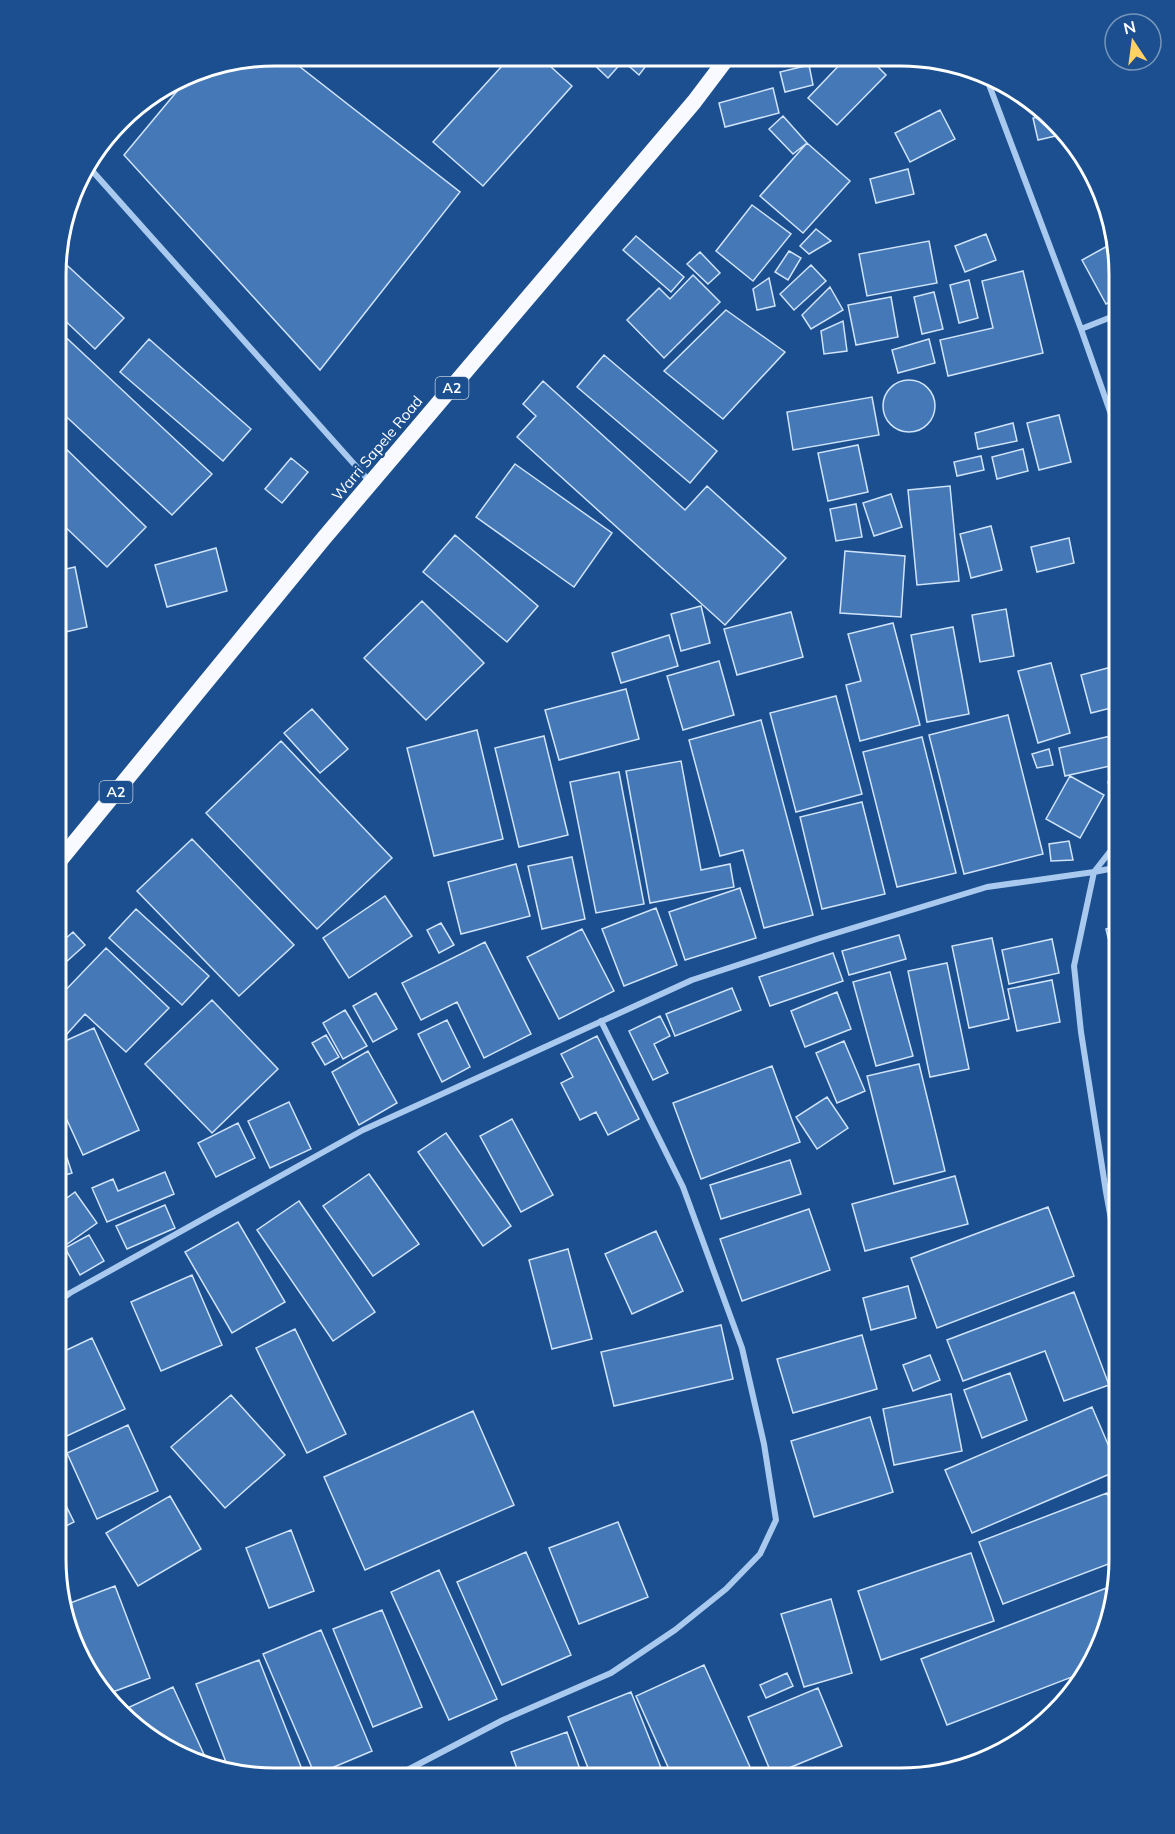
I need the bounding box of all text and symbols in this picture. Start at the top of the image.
north arrow [1103,12,1163,72]
text: N [1121,16,1138,38]
road number: A2 [436,377,468,399]
street label: Warri Sapele Road [328,392,426,504]
road number: A2 [100,781,132,803]

